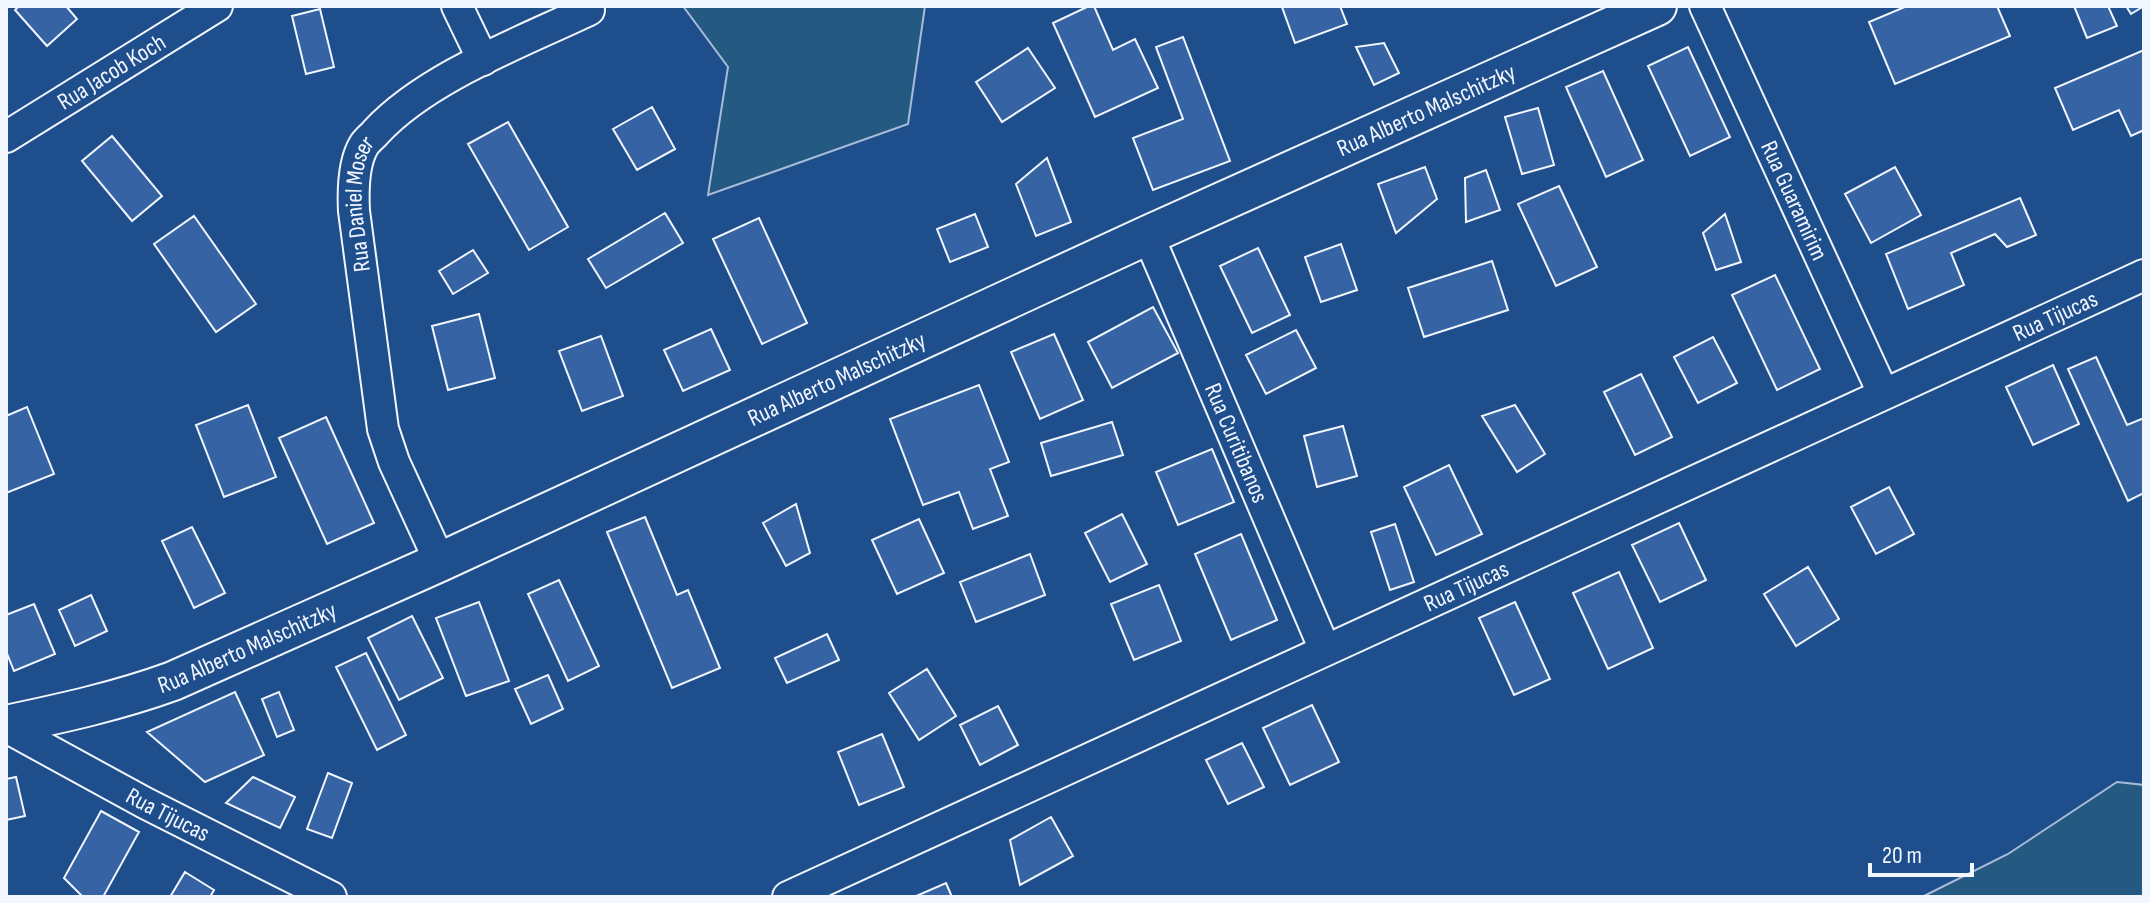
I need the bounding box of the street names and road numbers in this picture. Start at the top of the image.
street label: Rua Jacob Koch [52,28,171,117]
street label: Rua Alberto Malschitzky [1333,58,1520,163]
street label: Rua Daniel Moser [340,129,380,274]
street label: Rua Guaramirim [1754,136,1834,265]
street label: Rua Tijucas [2008,284,2102,348]
street label: Rua Alberto Malschitzky [743,326,930,433]
street label: Rua Curitibanos [1198,379,1274,507]
street label: Rua Tijucas [1419,554,1513,618]
street label: Rua Alberto Malschitzky [154,596,341,700]
street label: Rua Tijucas [121,781,214,848]

